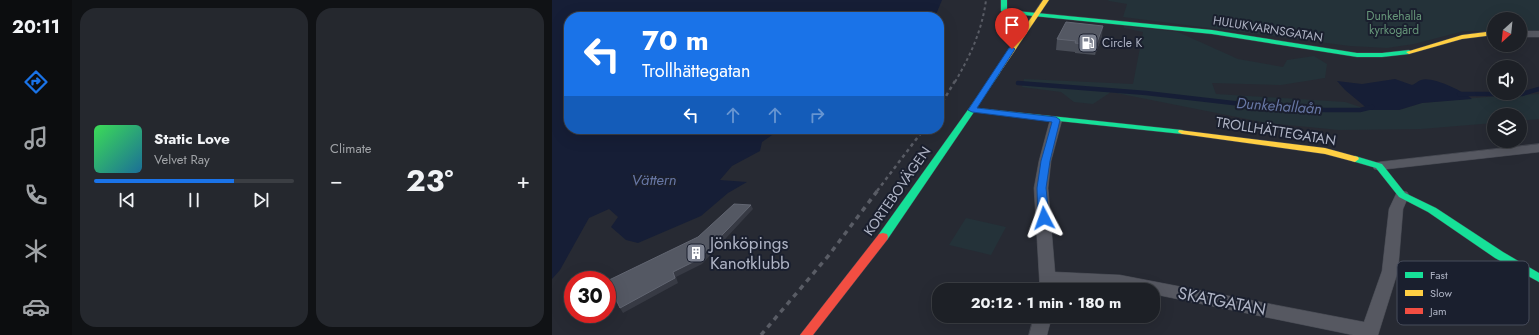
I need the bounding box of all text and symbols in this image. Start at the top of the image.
park label: Dunkehalla kyrkogård [1366,7,1422,39]
pin [995,8,1029,49]
street label: HULUKVARNSGATAN [1212,11,1324,47]
north arrow [1487,12,1527,52]
map controls [1487,12,1527,148]
text: 20:11 [12,14,60,40]
icon: arrive [1001,14,1023,36]
text: 70 m [642,20,709,61]
icon: left [576,28,628,80]
fuel station icon: Circle K [1077,32,1099,54]
place label: Circle K [1102,34,1143,52]
text: Trollhättegatan [642,58,750,84]
button: sound [1487,60,1527,100]
icon: directions [22,68,50,96]
water label: Dunkehallaån [1235,92,1323,120]
icon: left [680,104,702,126]
icon: ahead [722,104,744,126]
icon: ahead [764,104,786,126]
icon: right [806,104,828,126]
button: layers [1487,108,1527,148]
street label: TROLLHÄTTEGATAN [1215,112,1337,150]
icon: music [22,124,50,152]
text: Static Love [154,128,230,150]
text: Climate [330,139,371,158]
street label: KORTEBOVÄGEN [859,142,935,240]
text: Velvet Ray [154,150,210,169]
text: 23° [406,159,453,202]
text: − [330,164,343,196]
text: + [516,164,530,196]
water label: Vättern [631,169,677,191]
icon: phone [22,181,50,209]
icon: previous [116,189,138,211]
icon: pause [183,189,205,211]
icon: next [250,189,272,211]
position arrow [1023,197,1065,239]
place label: Jönköpings Kanotklubb [708,231,790,275]
icon: climate [22,237,50,265]
building icon: Jönköpings Kanotklubb [685,242,707,264]
legend [1397,261,1529,325]
text: Fast [1430,267,1448,283]
speed limit sign: 30 [564,271,616,323]
street label: SKATGATAN [1176,281,1268,321]
text: Slow [1430,285,1452,301]
text: 20:12 · 1 min · 180 m [971,292,1121,314]
icon: car [22,293,50,321]
text: Jam [1428,303,1447,319]

